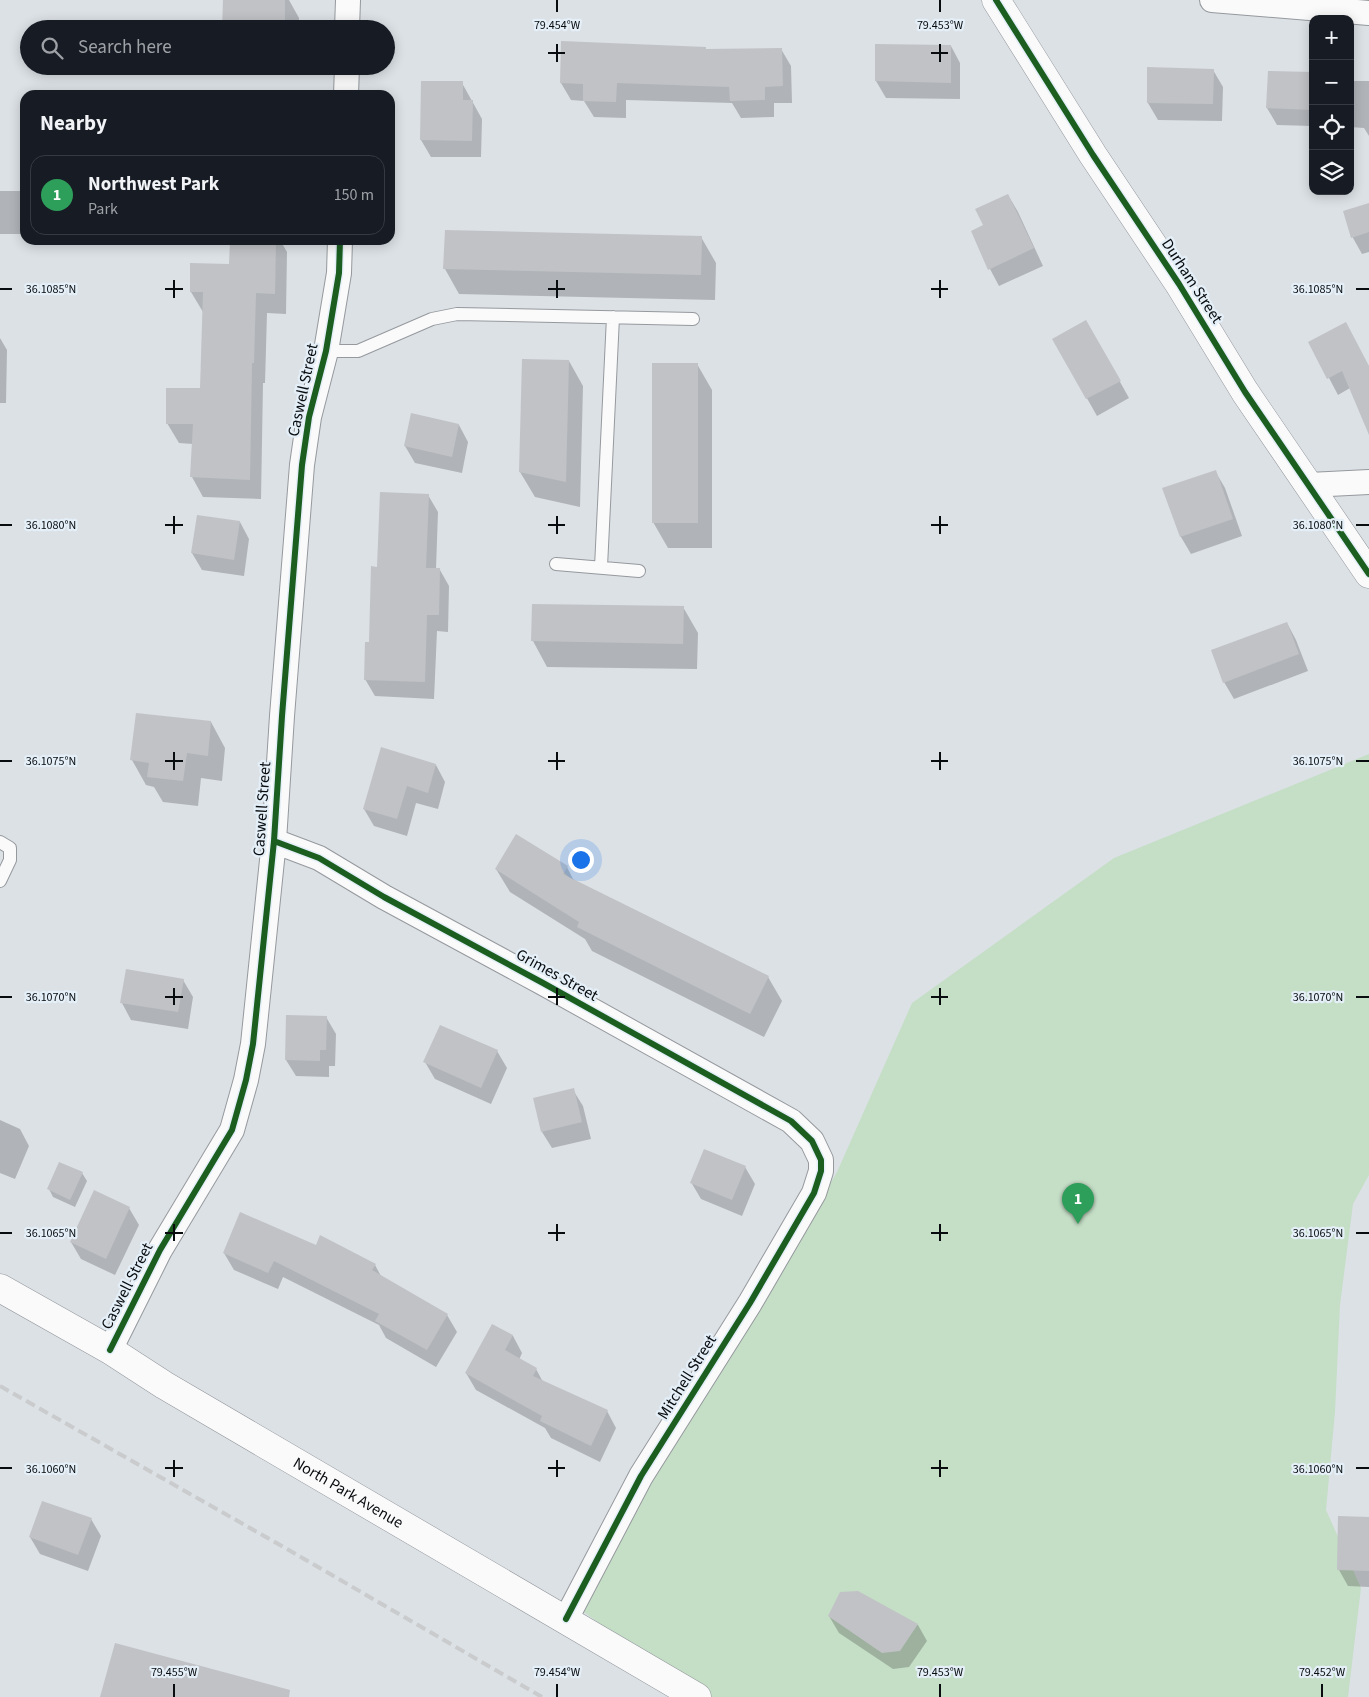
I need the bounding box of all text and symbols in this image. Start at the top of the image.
map controls [1309,15,1354,195]
button: + [1309,15,1354,60]
text: 79.454°W [534,17,581,34]
text: 79.453°W [917,17,964,34]
search box [20,20,395,75]
icon: search [38,34,66,62]
text: Search here [78,34,172,61]
button: − [1309,60,1354,105]
button: locate [1309,105,1354,150]
text: Nearby [40,108,107,138]
button: layers [1309,150,1354,195]
text: Northwest Park [88,171,219,198]
text: 1 [53,184,61,206]
text: 150 m [334,184,374,206]
text: Park [88,198,118,220]
street label: Durham Street [1156,234,1228,328]
text: 36.1085°N [26,281,76,298]
text: 36.1085°N [1293,281,1343,298]
street label: Caswell Street [282,341,324,439]
text: 36.1080°N [26,517,76,534]
text: 36.1080°N [1293,517,1343,534]
text: 36.1075°N [26,753,76,770]
text: 36.1075°N [1293,753,1343,770]
street label: Caswell Street [248,760,276,857]
your location [568,847,594,873]
street label: Grimes Street [512,943,602,1007]
text: 36.1070°N [26,989,76,1006]
text: 36.1070°N [1293,989,1343,1006]
pin: 1 [1062,1183,1094,1224]
text: 36.1065°N [26,1225,76,1242]
text: 36.1065°N [1293,1225,1343,1242]
street label: Caswell Street [96,1238,159,1333]
street label: Mitchell Street [652,1330,722,1424]
street label: North Park Avenue [289,1452,407,1534]
text: 36.1060°N [26,1461,76,1478]
text: 36.1060°N [1293,1461,1343,1478]
text: 79.455°W [151,1664,198,1681]
text: 79.454°W [534,1664,581,1681]
text: 79.453°W [917,1664,964,1681]
text: 79.452°W [1299,1664,1346,1681]

